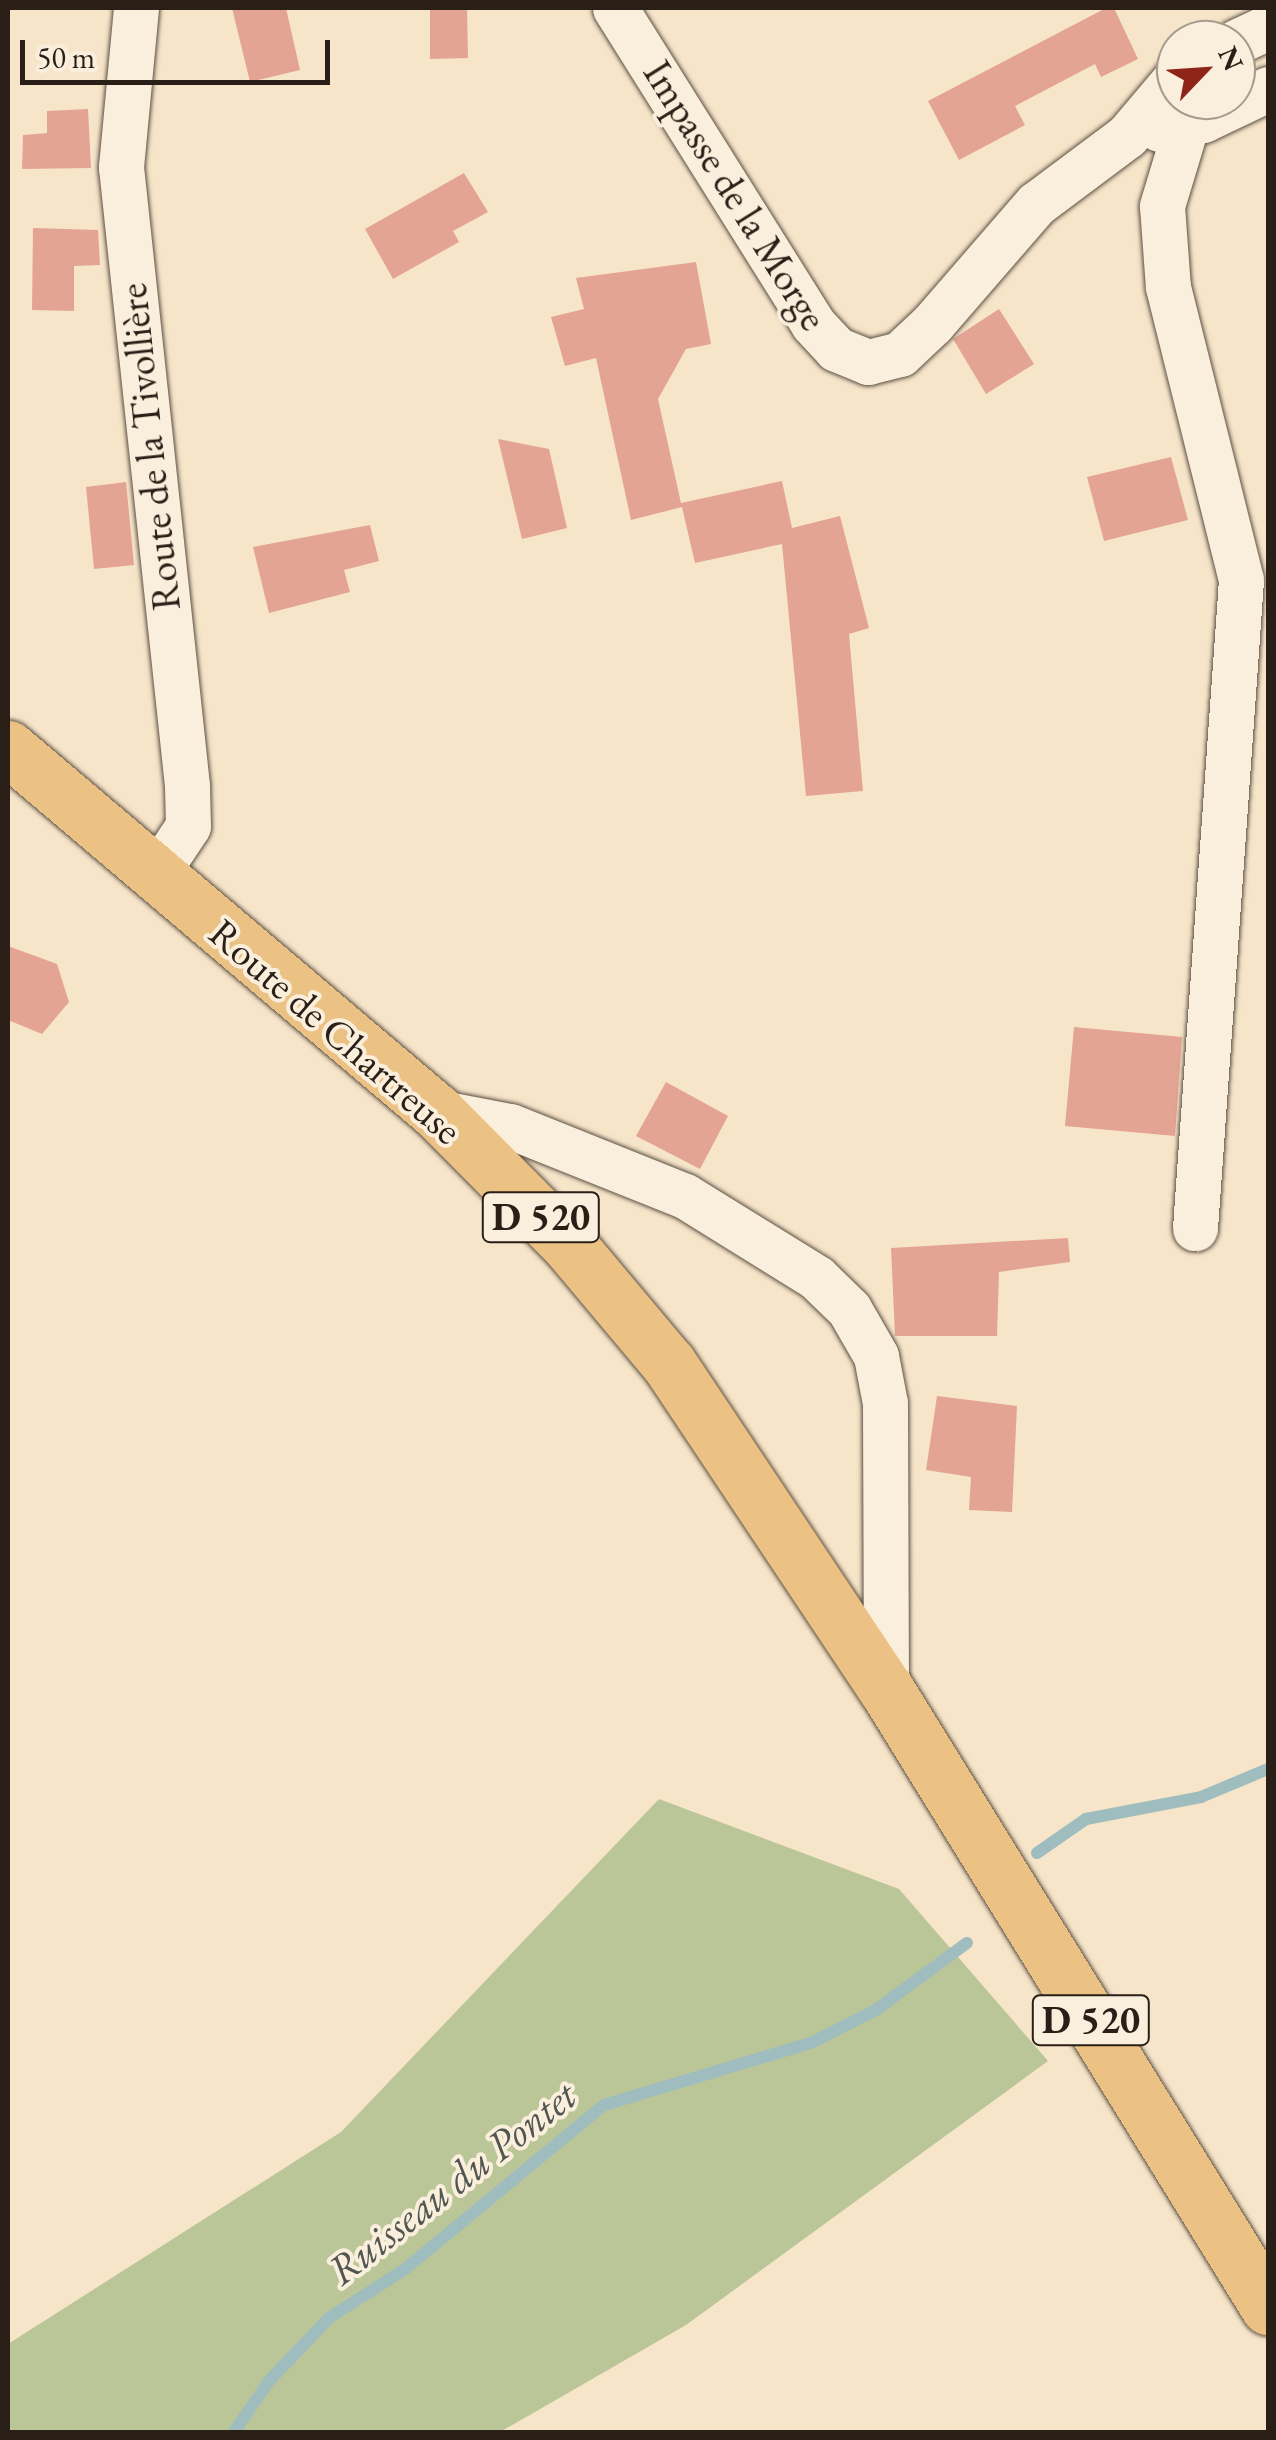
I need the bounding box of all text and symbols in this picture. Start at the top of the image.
scale bar [25,20,335,82]
north arrow [1156,20,1256,120]
text: 50 m [37,38,95,77]
text: N [1210,40,1252,76]
street label: Impasse de la Morge [634,51,838,339]
street label: Route de la Tivollière [108,281,190,613]
street label: Route de Chartreuse [200,908,472,1154]
road number: D 520 [481,1184,601,1250]
road number: D 520 [1031,1987,1151,2053]
water label: Ruisseau du Pontet [317,2070,587,2296]

